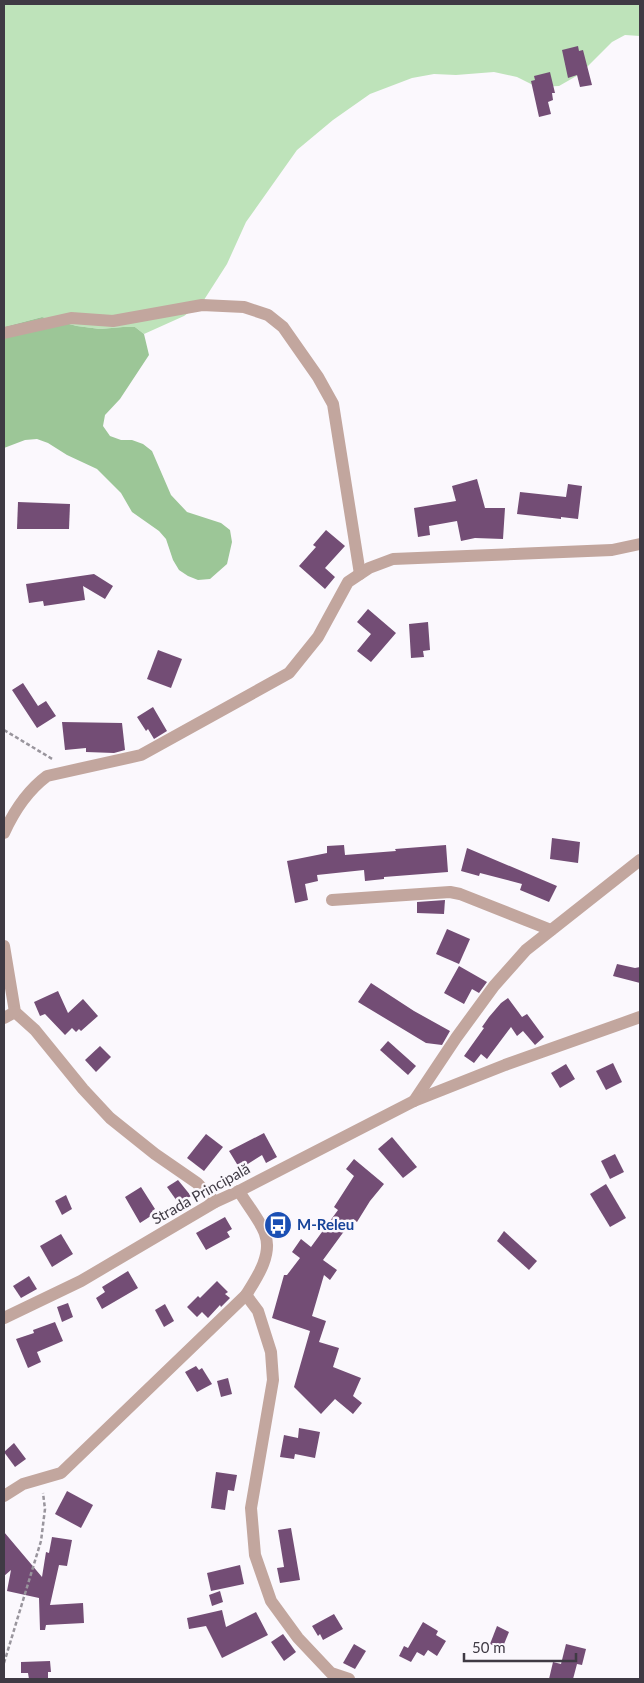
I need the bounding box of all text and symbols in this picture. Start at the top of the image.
street label: Strada Principală [148,1159,253,1228]
bus stop icon: M-Releu [263,1210,293,1240]
place label: M-Releu [297,1215,354,1233]
scale bar [464,1630,576,1662]
text: 50 m [472,1638,506,1656]

